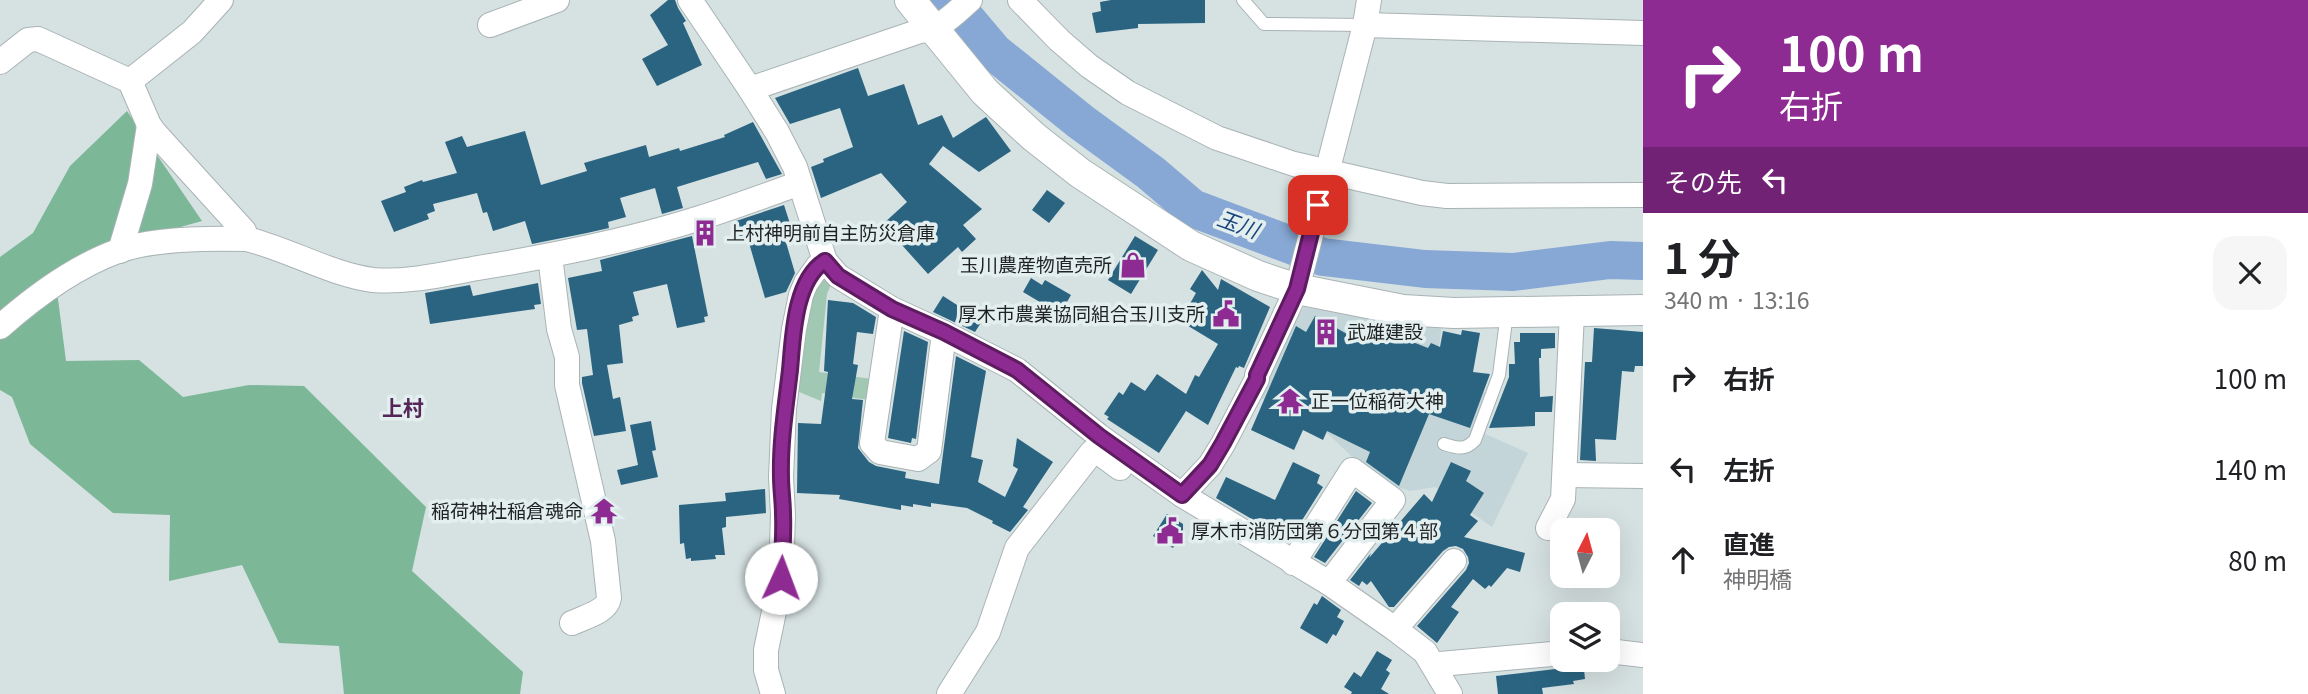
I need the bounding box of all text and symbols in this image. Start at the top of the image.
text: 100 m [1779,15,1924,86]
icon: right [1664,28,1755,119]
text: 右折 [1779,81,1843,127]
icon: left [1756,161,1794,199]
text: その先 [1664,162,1742,199]
pin [1288,175,1348,235]
icon: arrive [1299,186,1337,224]
water label: 玉川 [1214,202,1265,245]
building icon: 上村神明前自主防災倉庫 [690,218,720,248]
place label: 上村神明前自主防災倉庫 [726,218,935,245]
text: 1 分 [1664,225,1740,286]
button: close [2213,236,2287,310]
place label: 玉川農産物直売所 [960,250,1112,277]
shop icon: 玉川農産物直売所 [1118,250,1148,280]
text: 340 m · 13:16 [1664,282,1809,316]
place label: 厚木市農業協同組合玉川支所 [958,299,1205,326]
public building icon: 厚木市農業協同組合玉川支所 [1211,299,1241,329]
building icon: 武雄建設 [1311,317,1341,347]
place label: 武雄建設 [1347,317,1423,344]
icon: right [1664,359,1702,397]
text: 右折 [1723,359,1775,396]
text: 100 m [2214,359,2287,396]
temple icon: 正一位稲荷大神 [1275,386,1305,416]
place label: 正一位稲荷大神 [1311,386,1444,413]
district label: 上村 [382,392,424,422]
icon: left [1664,450,1702,488]
text: 左折 [1723,450,1775,487]
text: 140 m [2214,450,2287,487]
place label: 稲荷神社稲倉魂命 [431,496,583,523]
temple icon: 稲荷神社稲倉魂命 [589,496,619,526]
public building icon: 厚木市消防団第６分団第４部 [1155,516,1185,546]
place label: 厚木市消防団第６分団第４部 [1191,516,1438,543]
north arrow [1550,518,1620,588]
map controls [1550,518,1620,672]
text: 直進 [1723,524,1775,561]
position arrow [744,541,818,615]
icon: ahead [1664,541,1702,579]
text: 80 m [2228,541,2287,578]
text: 神明橋 [1723,561,1792,595]
button: layers [1550,602,1620,672]

